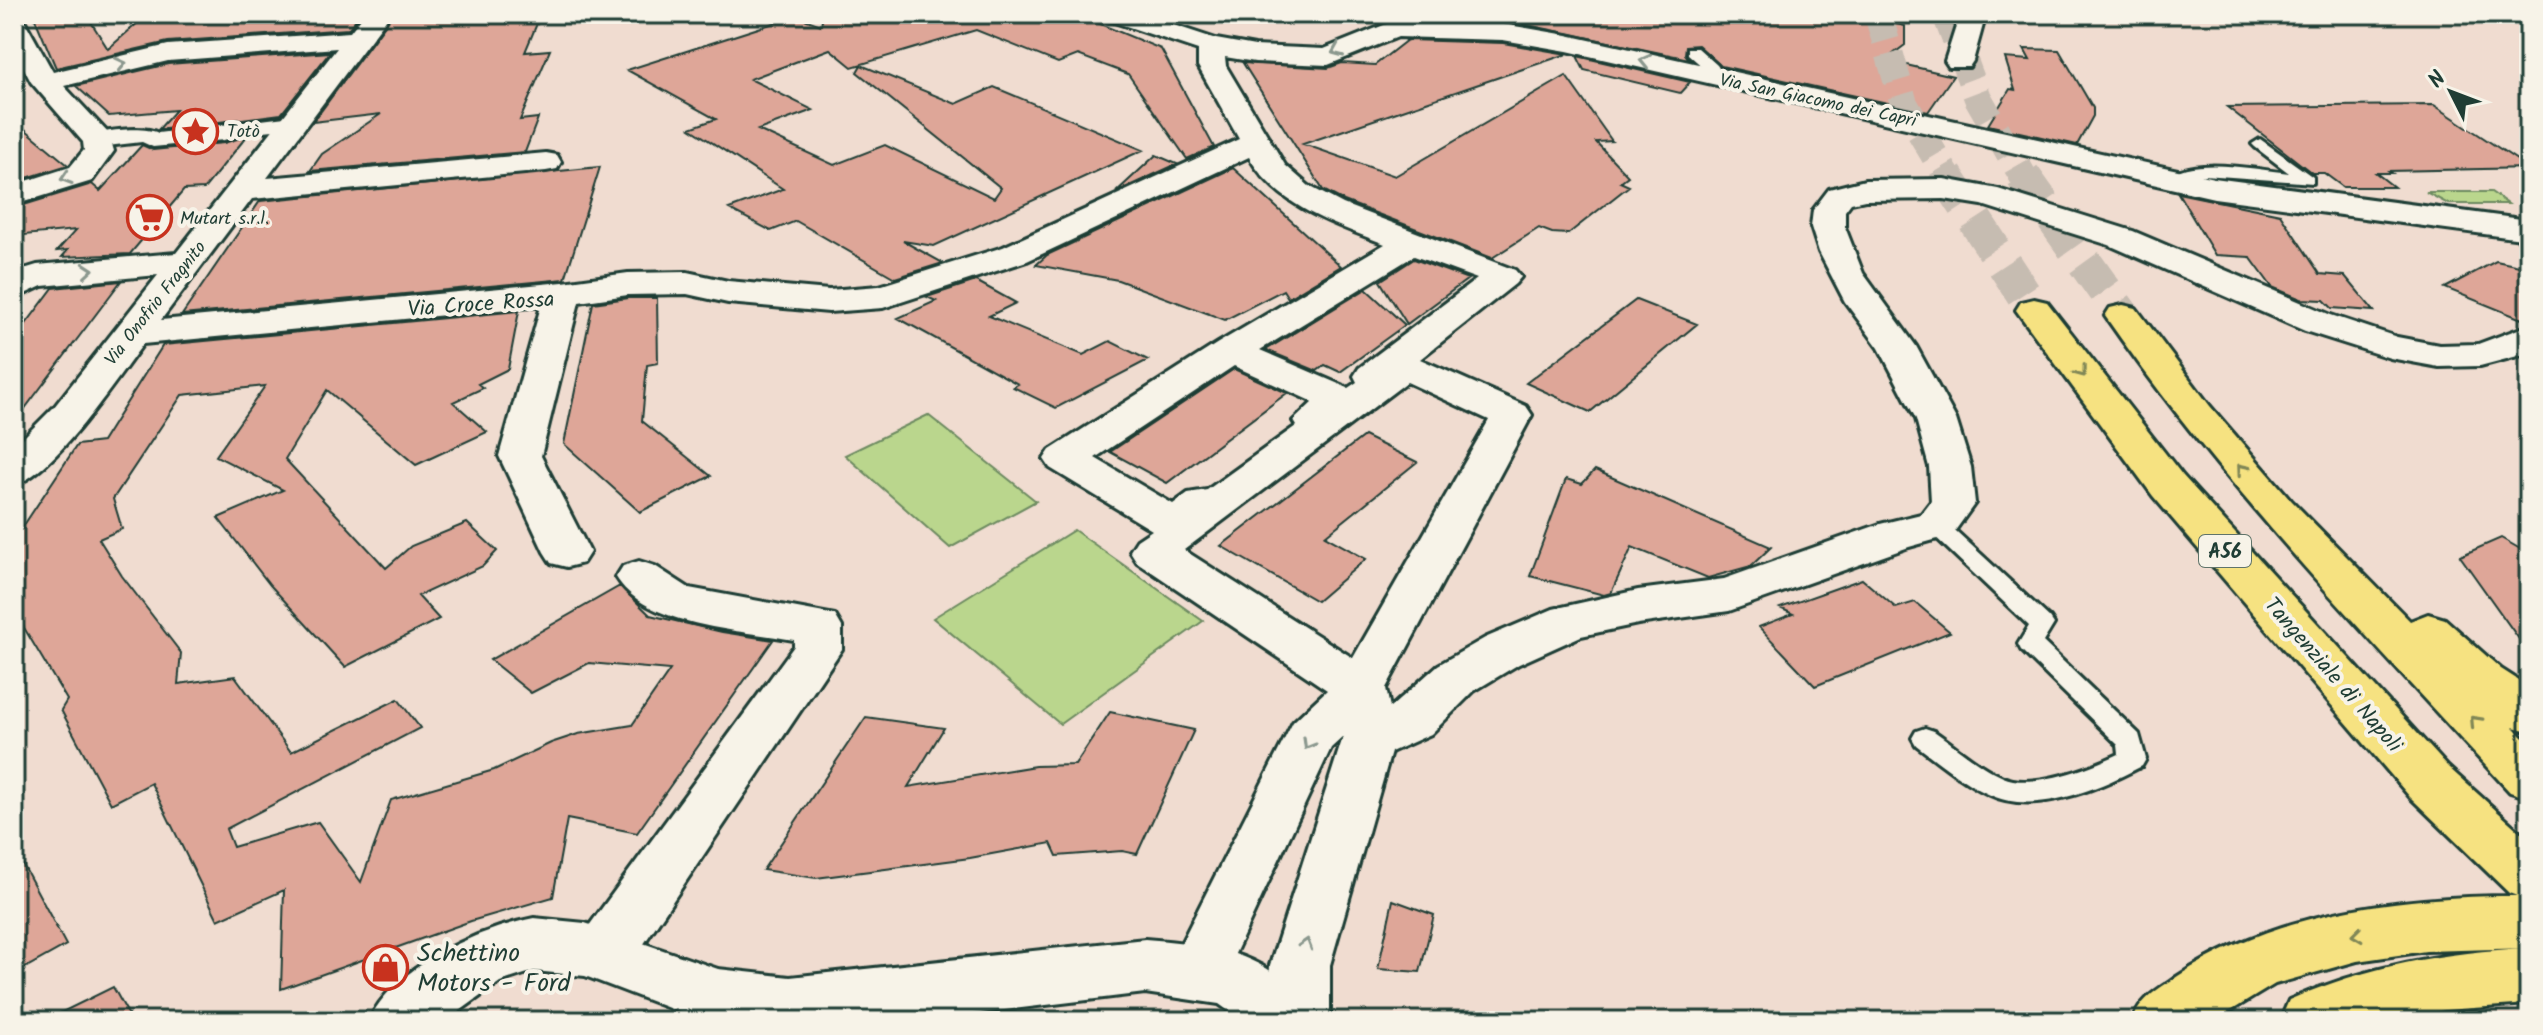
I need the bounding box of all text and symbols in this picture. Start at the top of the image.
one-way arrow [1331,42,1345,58]
north arrow [2411,52,2491,132]
one-way arrow [1639,54,1653,71]
one-way arrow [114,57,128,74]
text: N [2420,63,2456,97]
street label: Via San Giacomo dei Capri [1717,66,1919,137]
place icon: Totò [172,107,220,155]
place label: Totò [227,118,260,147]
one-way arrow [60,169,74,185]
supermarket icon: Mutart s.r.l. [125,194,173,242]
place label: Mutart s.r.l. [180,205,269,234]
street label: Via Onofrio Fragnito [98,235,214,373]
one-way arrow [82,262,95,279]
street label: Via Croce Rossa [407,283,556,328]
one-way arrow [2072,363,2086,378]
one-way arrow [2237,463,2252,478]
road number: A56 [2199,535,2251,567]
street label: Tangenziale di Napoli [2254,590,2410,762]
one-way arrow [2471,715,2485,730]
one-way arrow [1302,736,1317,750]
one-way arrow [2350,926,2363,943]
place label: Schettino Motors - Ford [417,933,572,1005]
one-way arrow [1297,937,1313,951]
shop icon: Schettino Motors - Ford [362,943,410,991]

